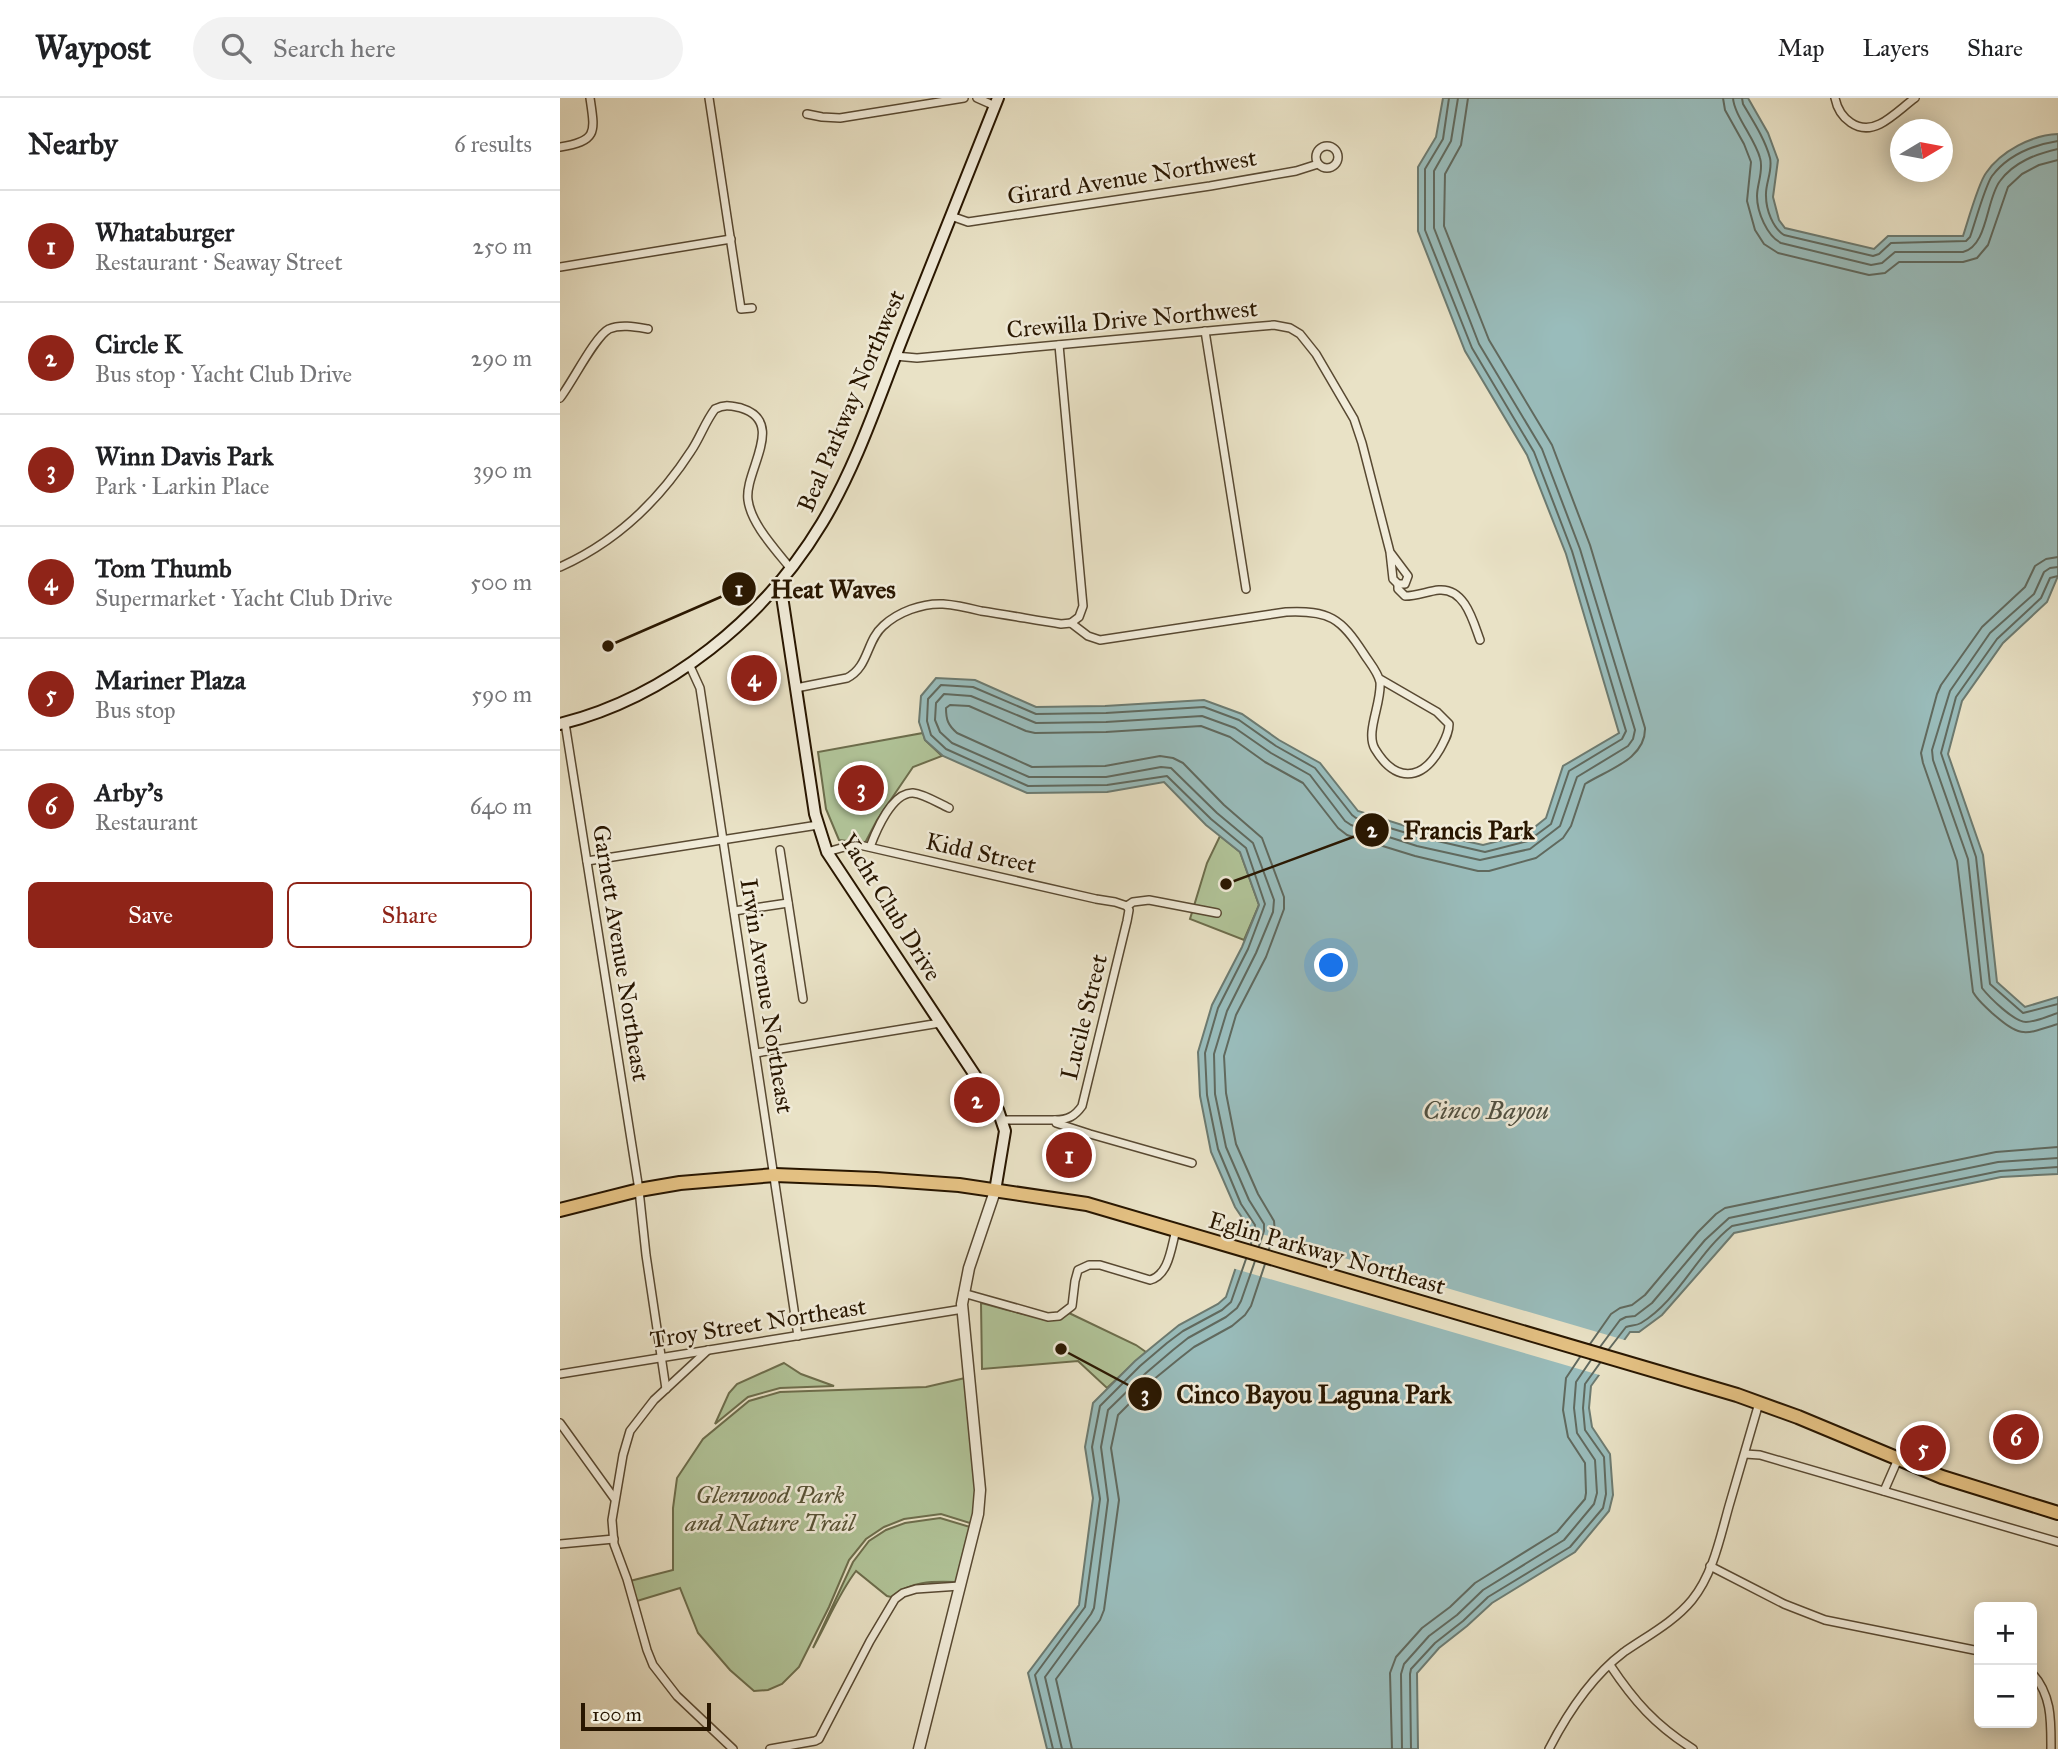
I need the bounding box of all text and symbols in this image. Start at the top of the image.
search box [193,17,683,80]
text: Waypost [35,28,151,68]
icon: search [217,29,255,67]
text: Search here [273,32,396,64]
text: Map [1778,33,1825,63]
text: Layers [1863,33,1929,63]
text: Share [1967,33,2023,63]
north arrow [1890,119,1953,182]
text: Nearby [28,126,118,162]
text: 6 results [454,130,532,158]
street label: Girard Avenue Northwest [1005,142,1259,212]
text: Whataburger [95,216,234,248]
text: 1 [46,232,56,260]
text: 250 m [472,232,532,260]
text: Restaurant · Seaway Street [95,248,343,276]
street label: Beal Parkway Northwest [791,285,912,517]
street label: Crewilla Drive Northwest [1005,293,1259,345]
text: Circle K [95,328,182,360]
text: 2 [45,344,57,372]
text: 290 m [471,344,532,372]
text: Bus stop · Yacht Club Drive [95,360,352,388]
text: Winn Davis Park [95,440,274,472]
text: 3 [46,456,56,484]
text: 390 m [473,456,532,484]
text: Park · Larkin Place [95,472,269,500]
text: Tom Thumb [95,552,232,584]
callout: Heat Waves [721,566,910,613]
text: 4 [45,568,57,596]
text: 500 m [470,568,532,596]
text: Heat Waves [770,573,896,605]
text: 1 [735,576,743,602]
text: Supermarket · Yacht Club Drive [95,584,392,612]
pin: 4 [731,652,777,704]
text: Mariner Plaza [95,664,246,696]
text: 5 [46,680,56,708]
text: 590 m [471,680,532,708]
text: Bus stop [95,696,176,724]
pin: 3 [838,762,884,814]
text: Arby's [95,776,163,808]
text: 6 [45,792,57,820]
text: 640 m [470,792,532,820]
callout: Francis Park [1355,806,1549,853]
text: Restaurant [95,808,198,836]
text: Francis Park [1403,814,1536,846]
text: 2 [1367,817,1378,843]
street label: Garnett Avenue Northeast [586,823,656,1084]
street label: Kidd Street [923,826,1040,880]
street label: Yacht Club Drive [834,828,948,986]
street label: Irwin Avenue Northeast [734,876,800,1116]
button: Save [28,882,273,948]
button: Share [287,882,532,948]
your location [1314,948,1348,982]
street label: Lucile Street [1054,951,1114,1083]
pin: 2 [954,1074,1000,1126]
water label: Cinco Bayou [1423,1094,1549,1126]
pin: 1 [1046,1129,1092,1181]
street label: Eglin Parkway Northeast [1205,1205,1449,1301]
street label: Troy Street Northeast [648,1291,869,1355]
callout: Cinco Bayou Laguna Park [1128,1370,1466,1417]
text: Cinco Bayou Laguna Park [1176,1378,1453,1411]
text: 3 [1141,1381,1149,1407]
pin: 6 [1993,1411,2039,1463]
pin: 5 [1900,1422,1946,1474]
park label: Glenwood Park and Nature Trail [684,1480,857,1538]
map controls [1974,1602,2037,1728]
button: + [1974,1602,2037,1665]
button: − [1974,1665,2037,1728]
scale bar [581,1700,710,1732]
text: 100 m [592,1703,642,1726]

